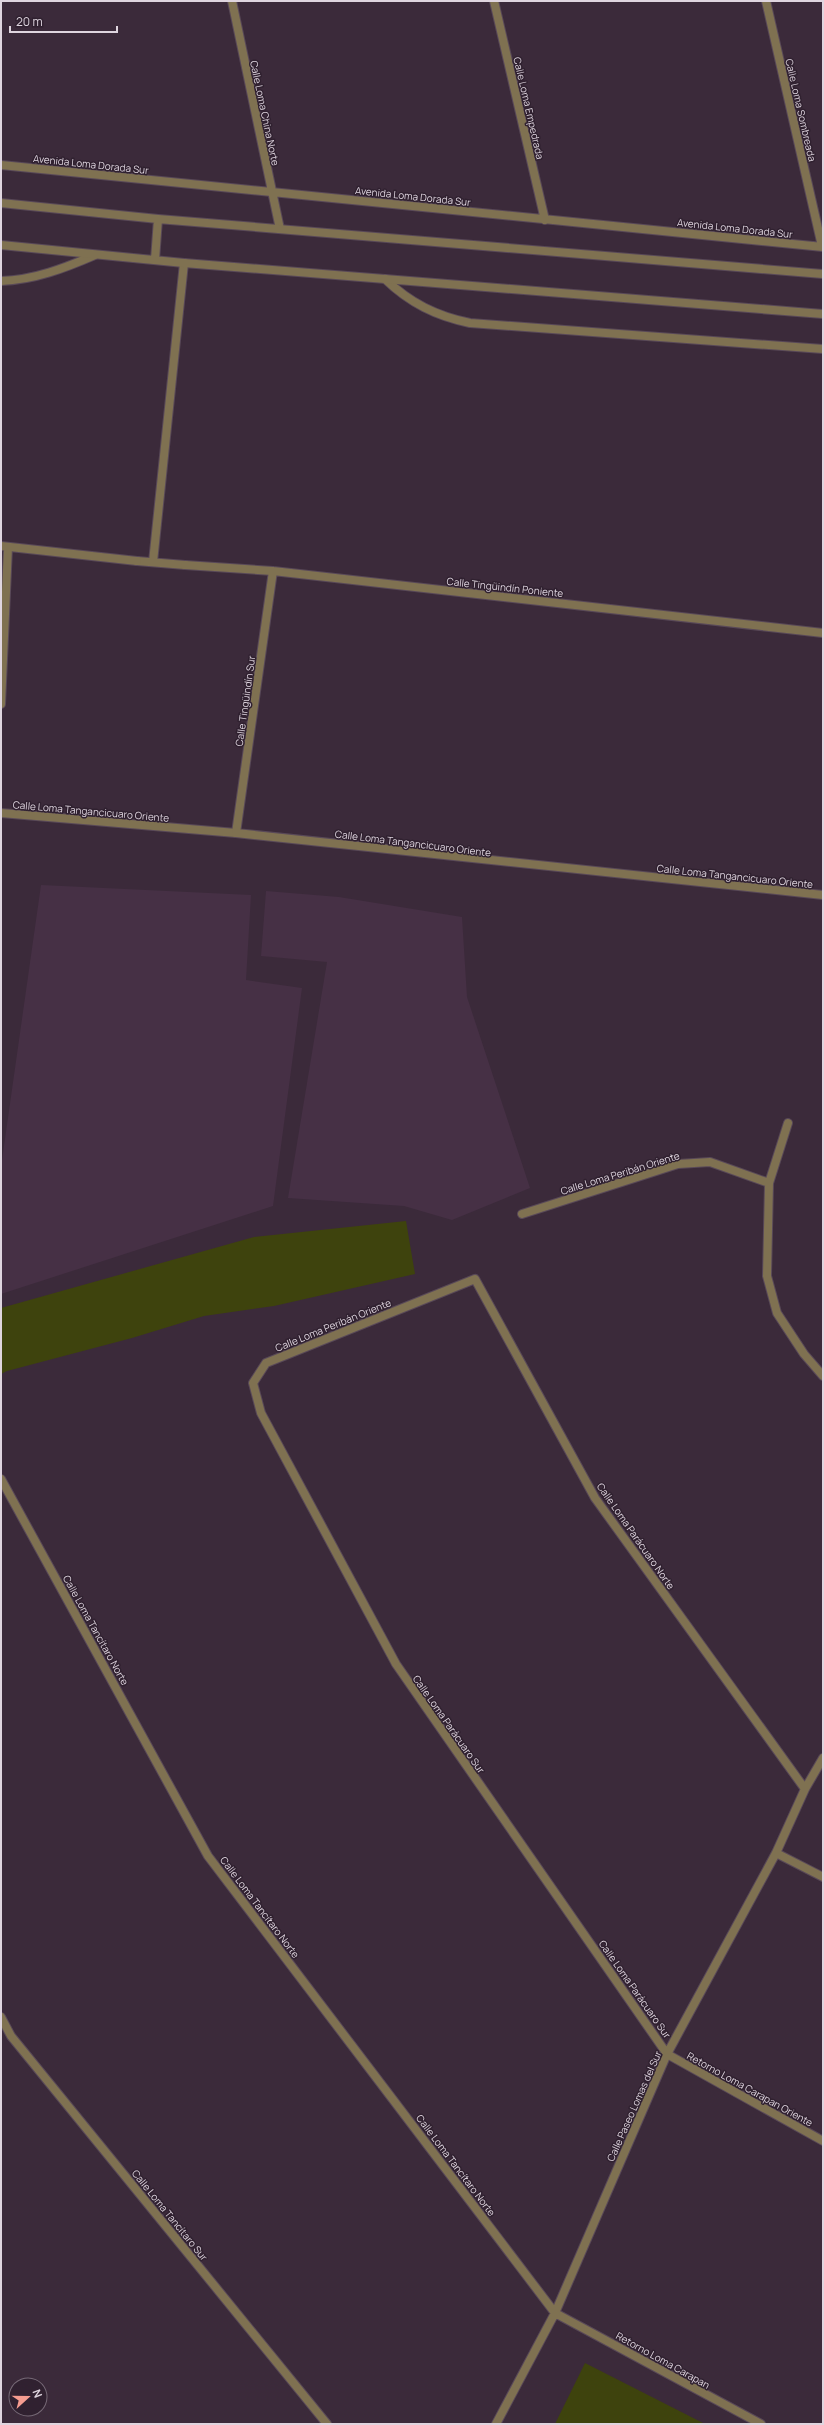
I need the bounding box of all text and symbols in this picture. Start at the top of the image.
scale bar [10,8,117,34]
text: 20 m [16,13,43,30]
street label: Calle Loma Empedrada [510,55,548,161]
street label: Calle Loma Sombreada [782,57,820,163]
street label: Calle Loma China Norte [247,59,283,167]
street label: Avenida Loma Dorada Sur [33,151,150,177]
street label: Avenida Loma Dorada Sur [355,183,472,209]
street label: Avenida Loma Dorada Sur [677,215,794,241]
street label: Calle Tingüindín Poniente [446,574,564,600]
street label: Calle Tingüindín Sur [232,654,258,747]
street label: Calle Loma Tangancicuaro Oriente [12,797,170,825]
street label: Calle Loma Tangancicuaro Oriente [334,826,492,860]
street label: Calle Loma Tangancicuaro Oriente [656,861,814,891]
street label: Calle Loma Peribán Oriente [559,1148,681,1198]
street label: Calle Loma Peribán Oriente [273,1295,393,1355]
street label: Calle Loma Parácuaro Norte [594,1480,678,1592]
street label: Calle Loma Tancítaro Norte [60,1572,132,1688]
street label: Calle Loma Parácuaro Sur [410,1672,488,1776]
street label: Calle Loma Tancítaro Norte [217,1853,303,1961]
street label: Calle Loma Parácuaro Sur [596,1937,674,2041]
street label: Calle Paseo Lomas del Sur [603,2048,665,2164]
street label: Retorno Loma Carapan Oriente [685,2048,816,2130]
street label: Calle Loma Tancítaro Norte [413,2111,499,2219]
street label: Calle Loma Tancítaro Sur [129,2167,211,2264]
street label: Retorno Loma Carapan [613,2328,713,2392]
north arrow [8,2377,48,2417]
text: N [29,2387,46,2400]

